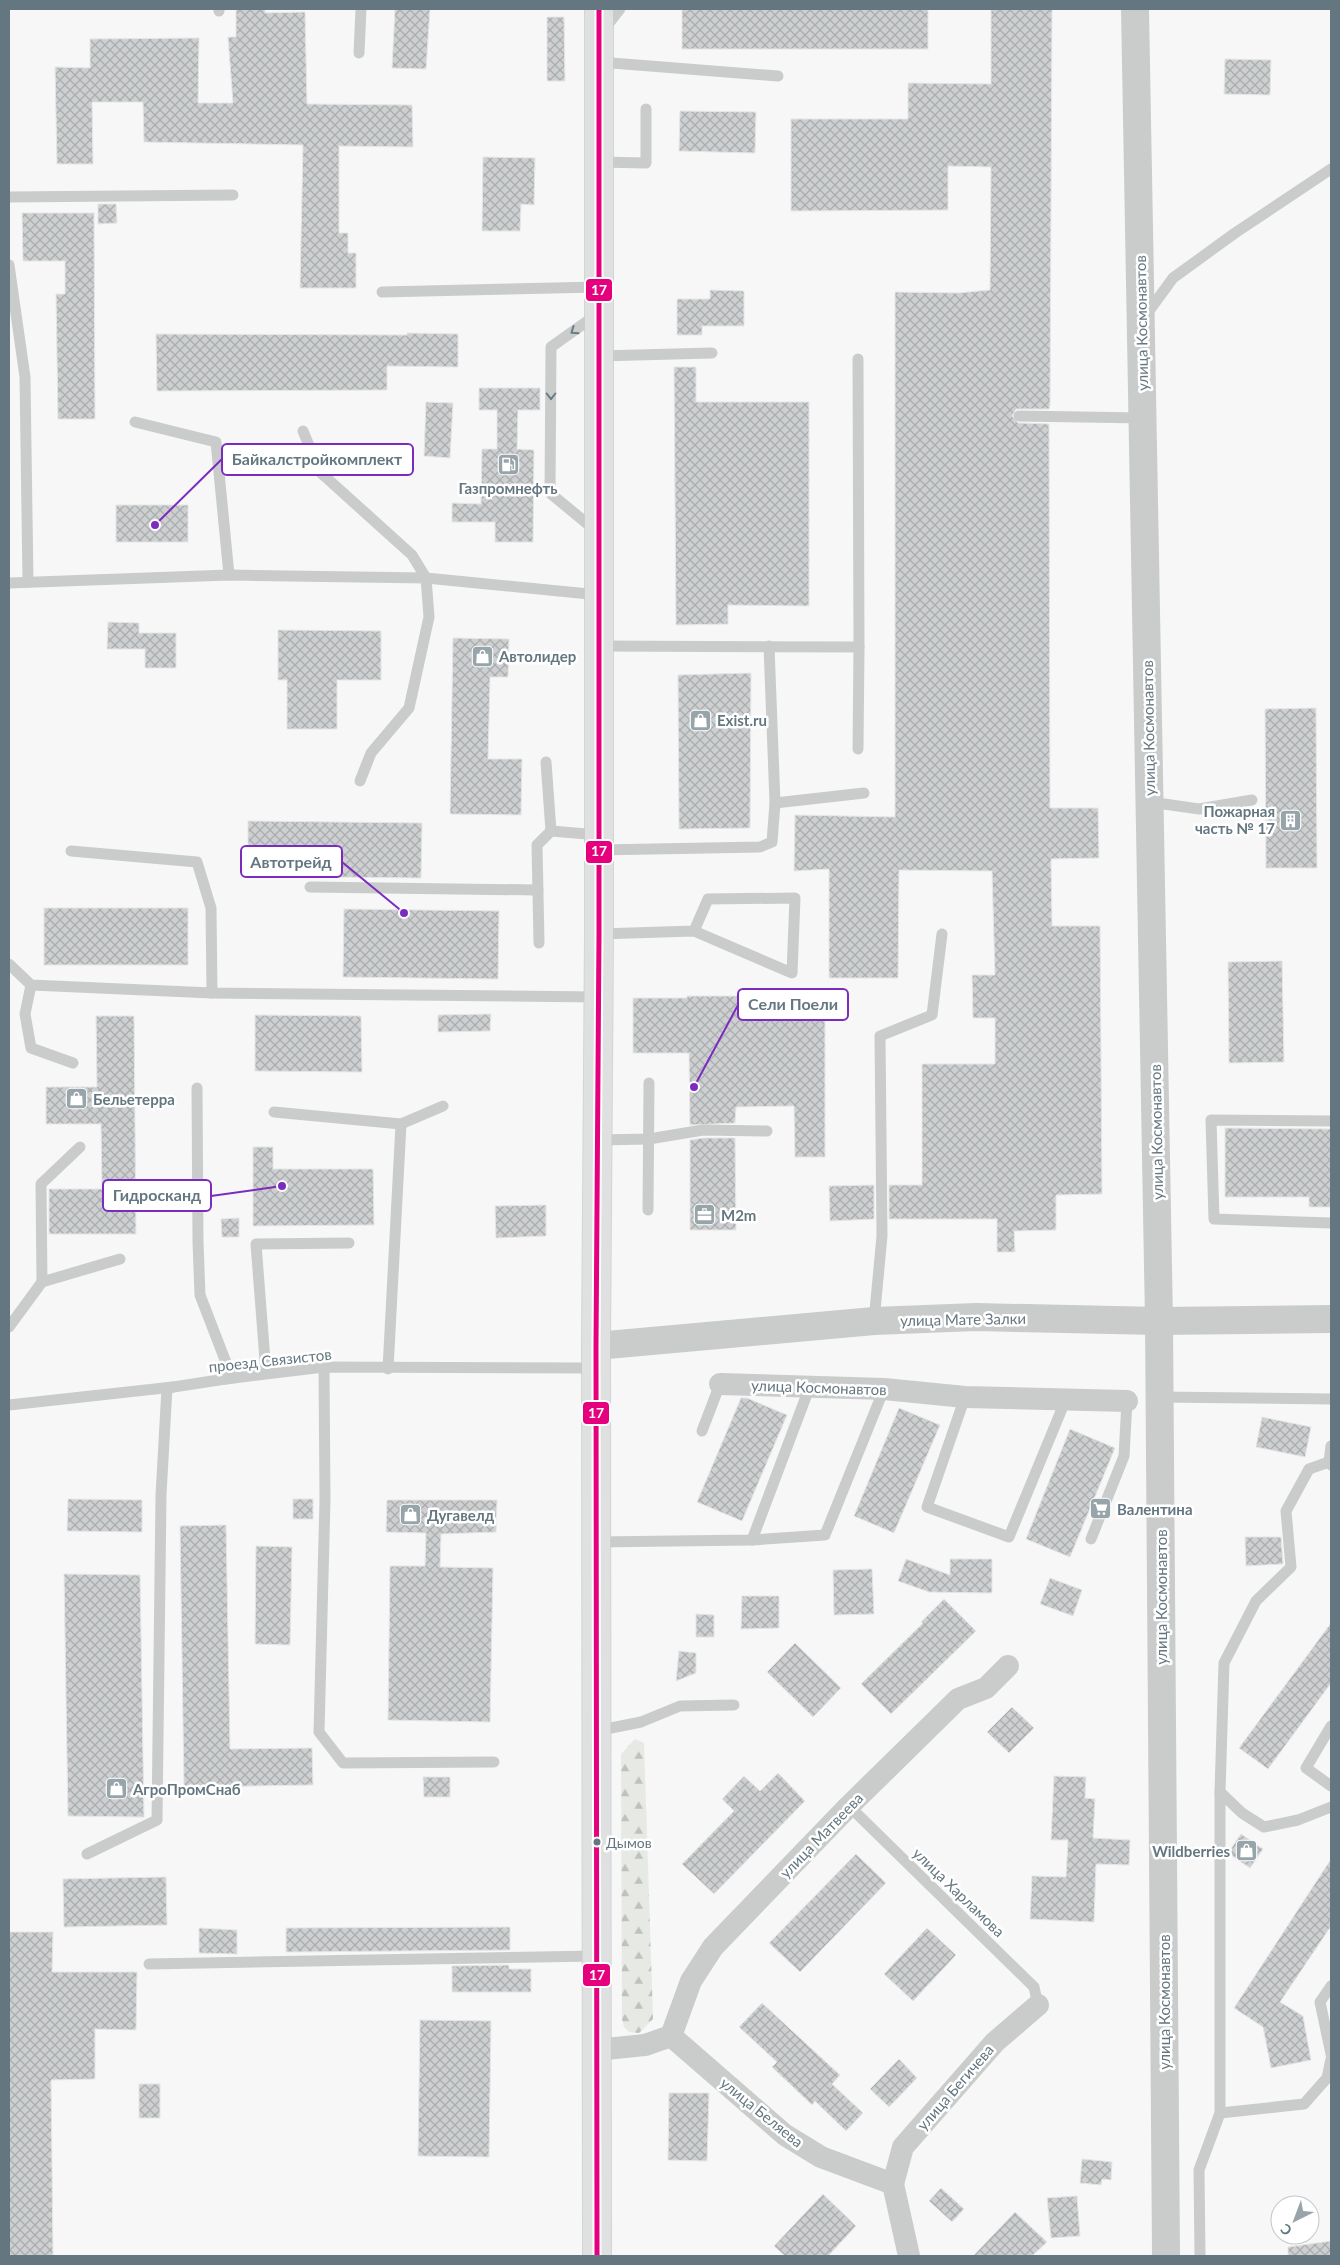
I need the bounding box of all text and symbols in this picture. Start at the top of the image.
street label: улица Космонавтов [1131,255,1151,391]
line badge: 17 [585,278,613,302]
text: 17 [591,281,607,298]
one-way arrow [570,325,580,334]
one-way arrow [546,392,556,400]
callout: Байкалстройкомплект [222,444,413,475]
text: Байкалстройкомплект [232,449,403,468]
fuel station icon: Газпромнефть [496,453,520,477]
place label: Газпромнефть [458,479,558,497]
shop icon: Автолидер [471,644,495,668]
place label: Автолидер [498,647,576,665]
street label: улица Космонавтов [1138,660,1158,796]
shop icon: Exist.ru [689,708,713,732]
place label: Exist.ru [717,711,767,729]
place label: Пожарная часть № 17 [1195,802,1275,837]
building icon: Пожарная часть № 17 [1279,808,1303,832]
line badge: 17 [585,840,613,864]
text: 17 [591,842,607,859]
callout: Автотрейд [241,846,342,877]
text: Автотрейд [249,852,332,871]
callout: Сели Поели [738,989,848,1020]
text: Сели Поели [748,994,838,1013]
street label: улица Космонавтов [1146,1064,1166,1200]
shop icon: Бельетерра [65,1087,89,1111]
place label: Бельетерра [93,1090,175,1108]
callout: Гидросканд [103,1180,211,1211]
text: Гидросканд [113,1185,201,1204]
office icon: М2m [693,1203,717,1227]
place label: М2m [721,1206,756,1224]
street label: улица Мате Залки [900,1309,1026,1329]
street label: проезд Связистов [208,1345,332,1375]
street label: улица Космонавтов [751,1376,887,1398]
line badge: 17 [582,1401,610,1425]
text: 17 [588,1404,604,1421]
supermarket icon: Валентина [1089,1497,1113,1521]
place label: Валентина [1117,1500,1193,1518]
shop icon: Дугавелд [399,1503,423,1527]
place label: Дугавелд [427,1506,495,1524]
street label: улица Космонавтов [1152,1529,1170,1665]
shop icon: АгроПромСнаб [105,1777,129,1801]
place label: АгроПромСнаб [132,1780,241,1798]
street label: улица Матвеева [776,1789,866,1881]
place label: Дымов [606,1834,652,1851]
marker: Дымов [592,1837,602,1847]
shop icon: Wildberries [1234,1839,1258,1863]
place label: Wildberries [1152,1842,1230,1860]
street label: улица Харламова [909,1844,1009,1940]
street label: улица Космонавтов [1155,1934,1173,2070]
line badge: 17 [582,1963,611,1987]
text: 17 [589,1966,605,1983]
street label: улица Бегичева [913,2041,997,2133]
street label: улица Беляева [717,2073,807,2151]
north arrow [1270,2195,1320,2245]
text: С [1276,2220,1295,2239]

